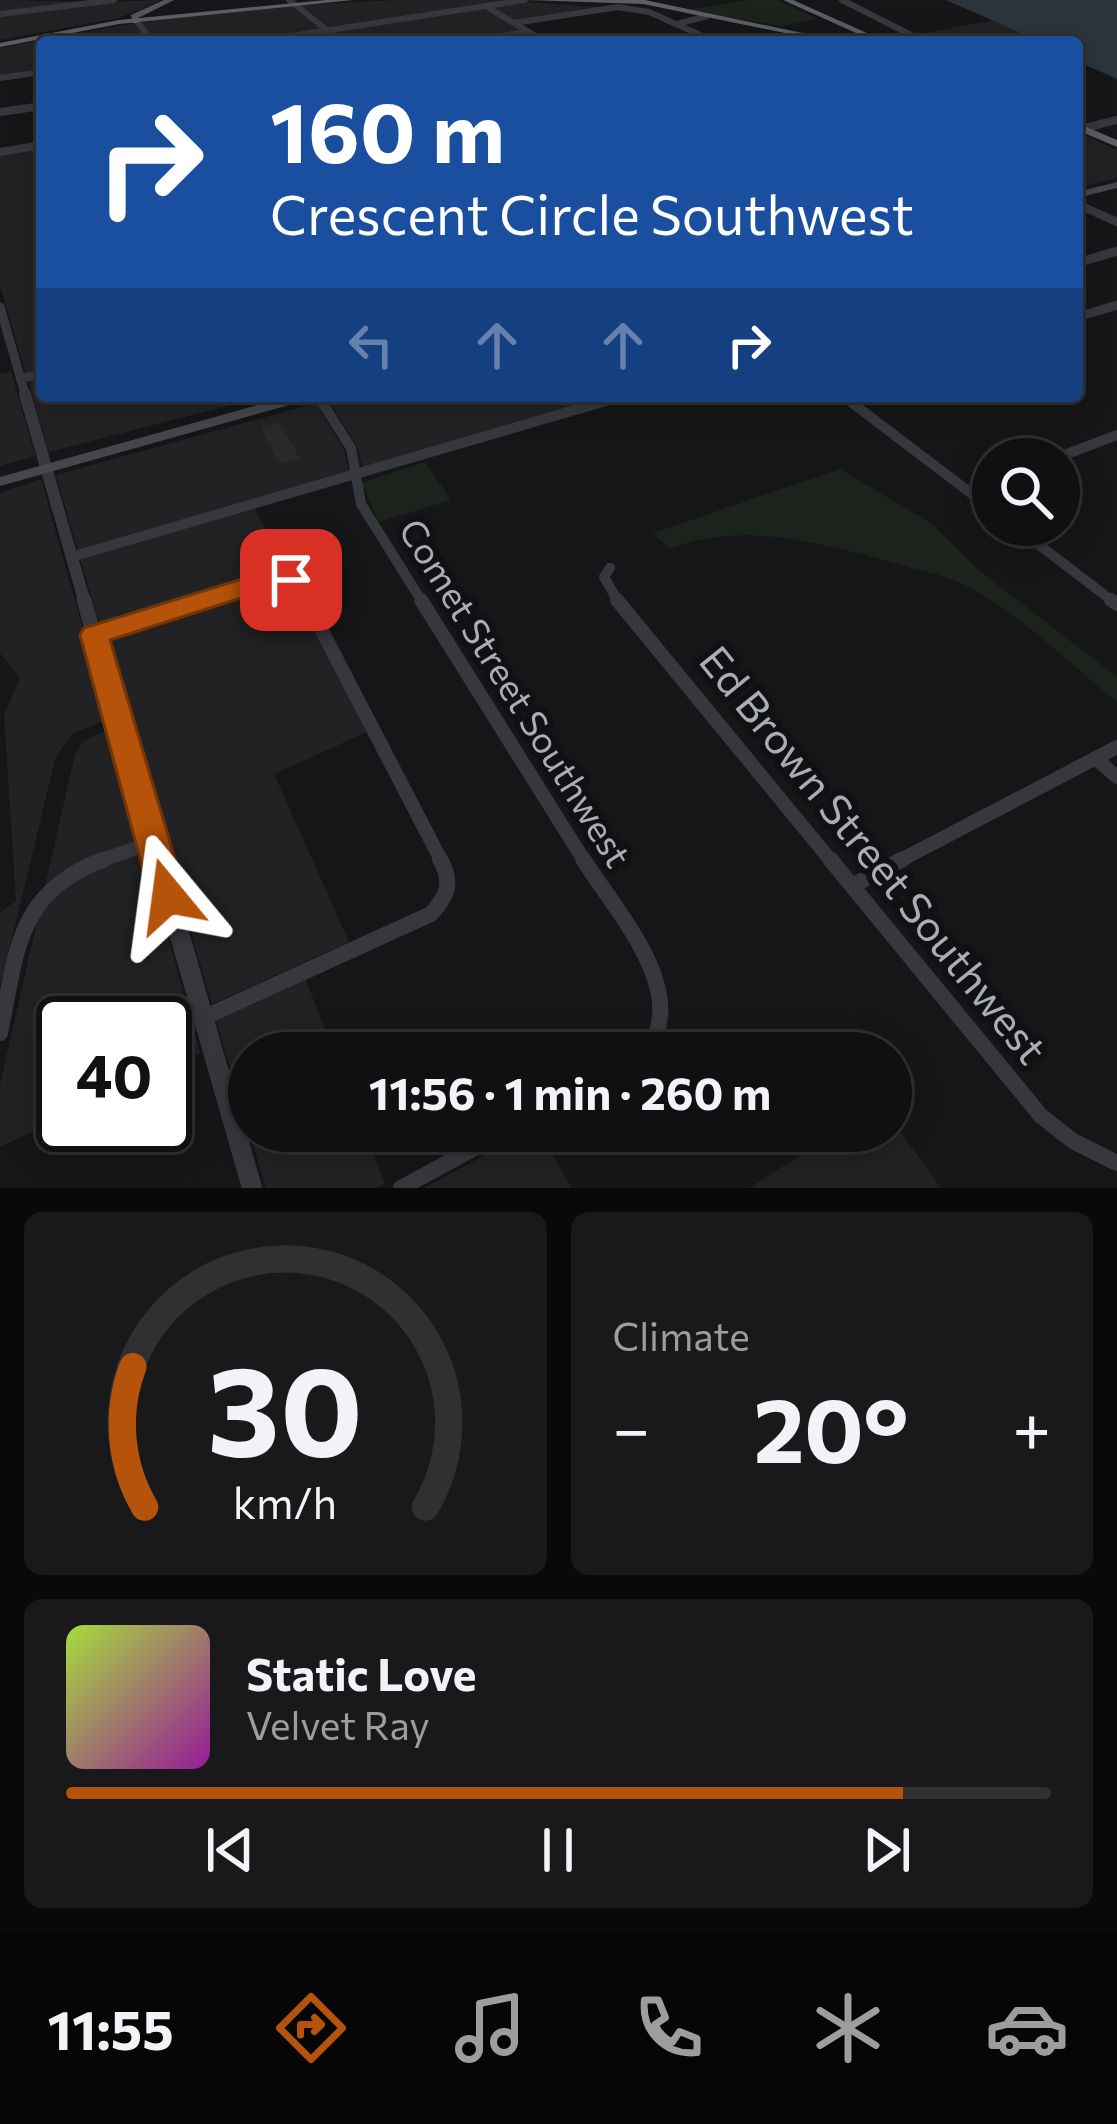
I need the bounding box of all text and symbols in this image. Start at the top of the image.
text: 160 m [270,78,505,180]
icon: right [72,84,228,240]
text: Crescent Circle Southwest [270,180,914,246]
icon: left [338,312,404,378]
icon: ahead [464,312,530,378]
icon: ahead [590,312,656,378]
icon: right [716,312,782,378]
map controls [972,438,1080,546]
button: search [972,438,1080,546]
street label: Comet Street Southwest [391,510,642,874]
pin [240,529,342,631]
icon: arrive [258,547,324,613]
street label: Ed Brown Street Southwest [690,634,1059,1073]
position arrow [105,833,231,959]
speed limit sign: 40 [36,996,192,1152]
text: 11:56 · 1 min · 260 m [369,1064,771,1119]
text: Climate [613,1311,750,1359]
text: 30 [207,1329,363,1482]
text: 20° [753,1371,909,1482]
text: − [613,1386,650,1467]
text: + [1012,1386,1051,1467]
text: km/h [233,1474,337,1527]
text: Static Love [246,1645,476,1700]
text: Velvet Ray [246,1700,430,1748]
icon: previous [197,1817,263,1883]
icon: pause [525,1817,591,1883]
icon: next [854,1817,920,1883]
icon: directions [269,1986,353,2070]
icon: music [448,1986,532,2070]
icon: phone [627,1986,711,2070]
icon: climate [806,1986,890,2070]
icon: car [985,1986,1069,2070]
text: 11:55 [48,1995,174,2061]

